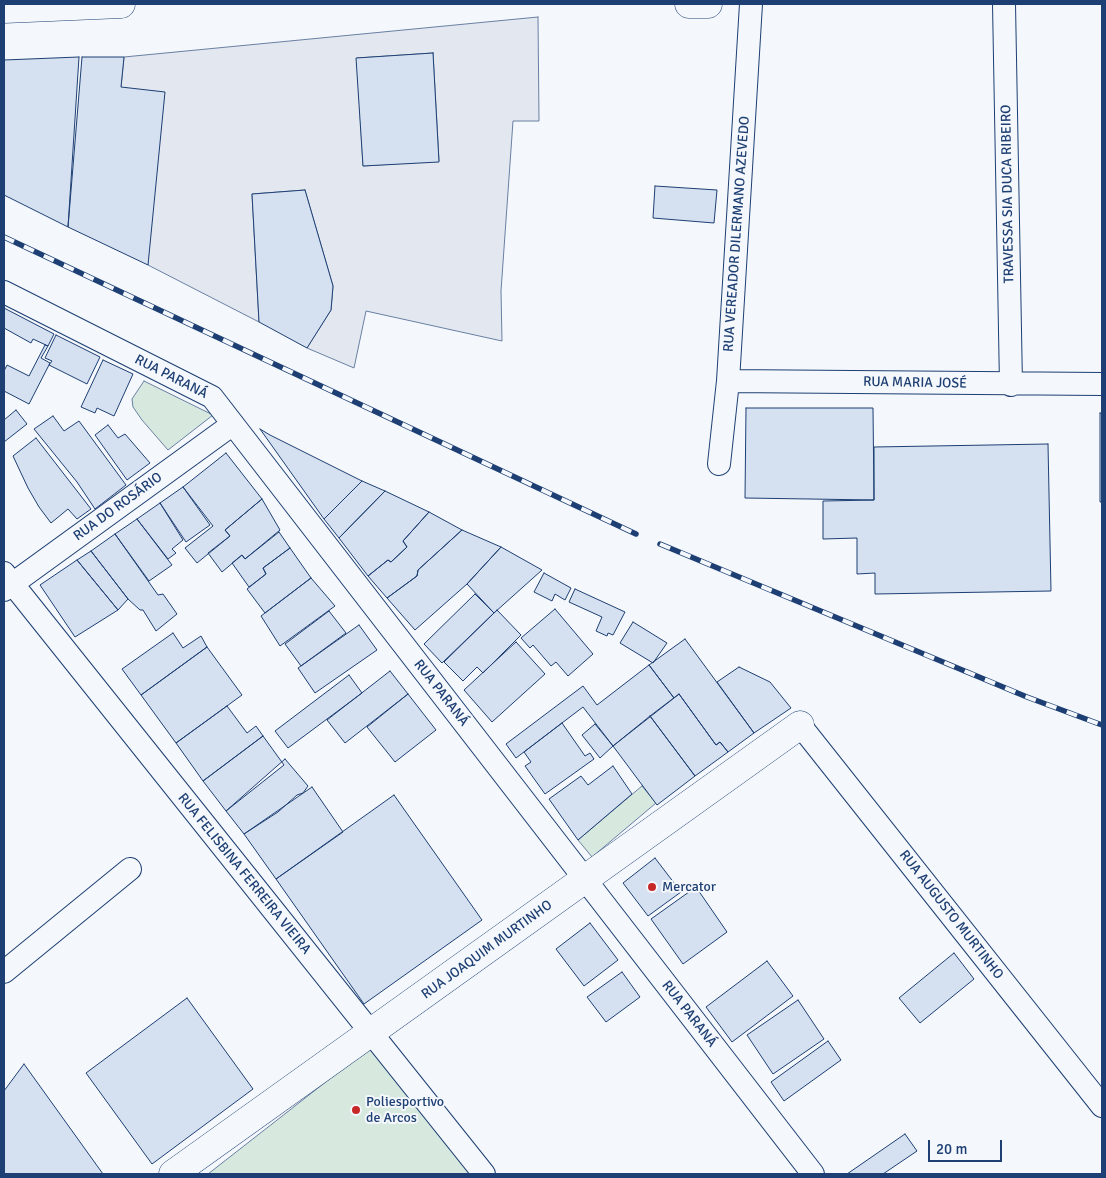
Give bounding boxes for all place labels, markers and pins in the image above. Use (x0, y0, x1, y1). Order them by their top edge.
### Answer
place label: Mercator (662, 879, 716, 895)
marker: Mercator (646, 881, 658, 893)
place label: Poliesportivo de Arcos (366, 1094, 444, 1126)
marker: Poliesportivo de Arcos (350, 1104, 362, 1116)

